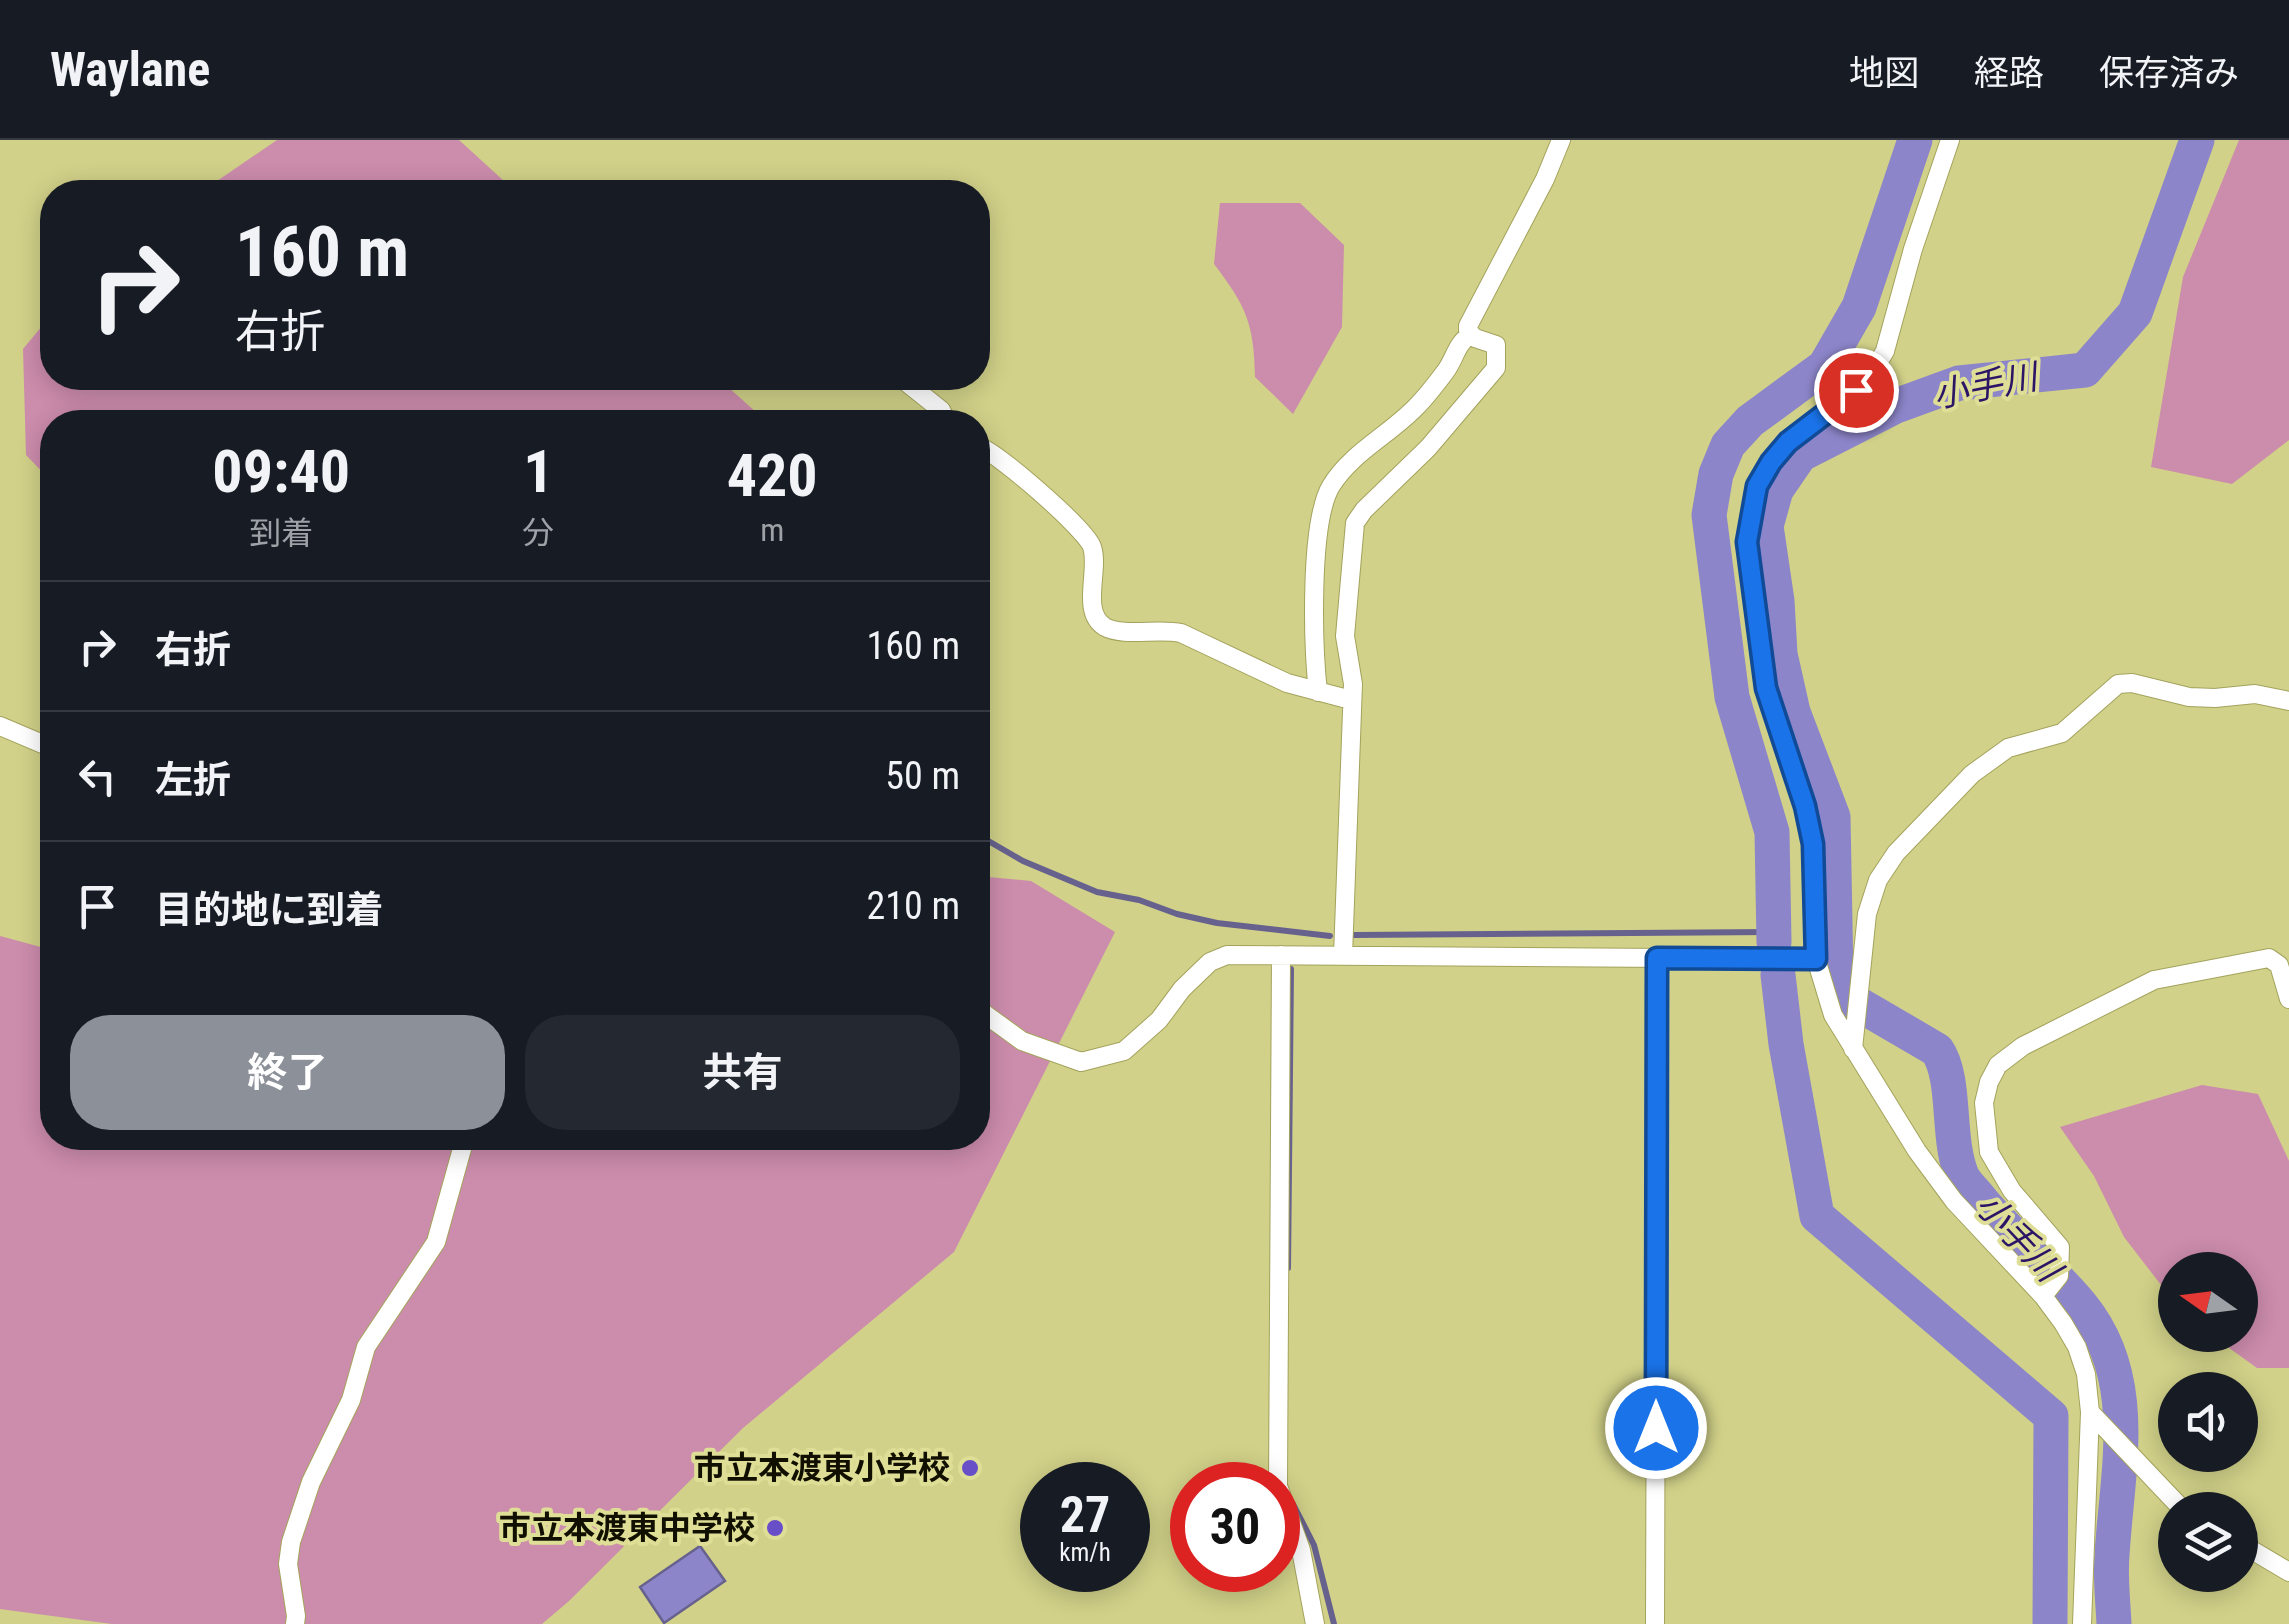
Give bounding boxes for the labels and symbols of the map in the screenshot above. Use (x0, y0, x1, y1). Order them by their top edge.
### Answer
pin (1814, 348, 1899, 433)
water label: 小手川 (1930, 356, 2044, 417)
water label: 小手川 (1967, 1185, 2071, 1293)
north arrow (2158, 1252, 2258, 1352)
position arrow (1604, 1376, 1708, 1480)
place label: 市立本渡東小学校 (694, 1449, 950, 1487)
marker: 市立本渡東小学校 (959, 1457, 981, 1479)
speed limit sign: 30 (1170, 1462, 1300, 1592)
place label: 市立本渡東中学校 (499, 1509, 755, 1547)
marker: 市立本渡東中学校 (764, 1517, 786, 1539)

